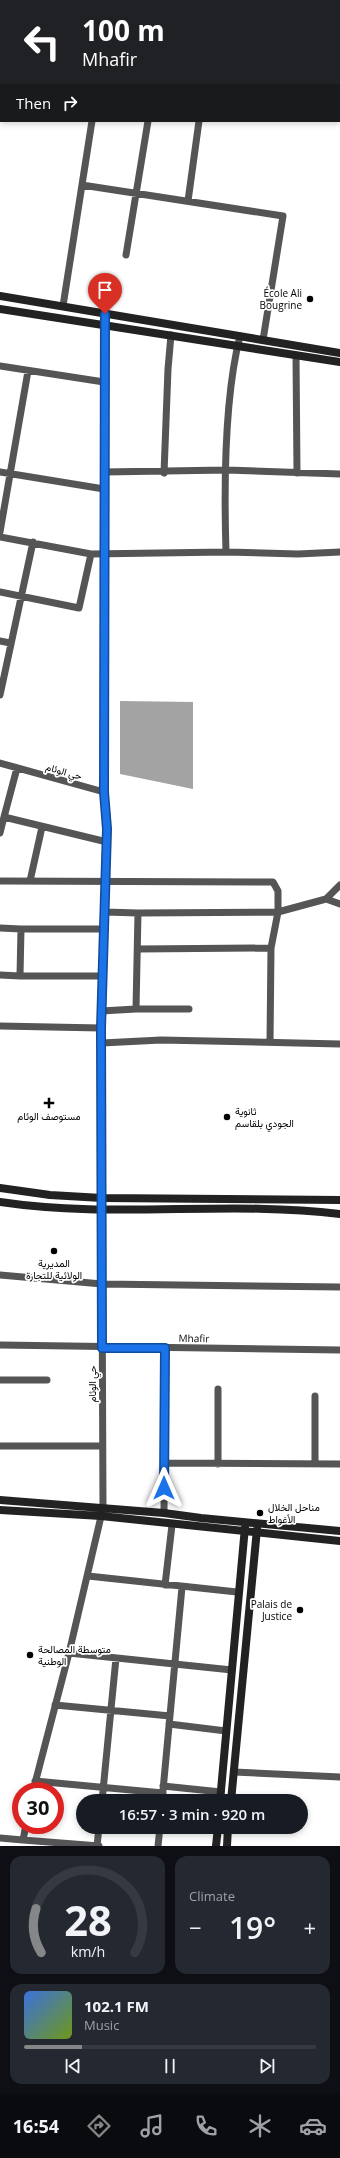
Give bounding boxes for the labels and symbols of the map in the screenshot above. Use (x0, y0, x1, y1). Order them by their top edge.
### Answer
pin (88, 273, 122, 314)
place label: École Ali Bougrine (260, 286, 302, 312)
marker: École Ali Bougrine (305, 294, 315, 304)
street label: حي الوئام (44, 759, 84, 785)
marker: مستوصف الوئام (43, 1097, 55, 1109)
place label: ثانوية الجودي بلقاسم (235, 1104, 294, 1132)
place label: مستوصف الوئام (17, 1109, 81, 1123)
marker: ثانوية الجودي بلقاسم (222, 1112, 232, 1122)
marker: المديرية الولائية للتجارة (49, 1246, 59, 1256)
place label: المديرية الولائية للتجارة (26, 1256, 82, 1282)
street label: Mhafir (179, 1331, 209, 1345)
street label: حي الوئام (85, 1365, 101, 1403)
position arrow (143, 1467, 185, 1509)
place label: مناحل الخلال الأغواط (268, 1500, 320, 1526)
marker: مناحل الخلال الأغواط (255, 1508, 265, 1518)
place label: Palais de Justice (251, 1597, 292, 1623)
marker: Palais de Justice (295, 1605, 305, 1615)
place label: متوسطة المصالحة الوطنية (38, 1642, 111, 1668)
marker: متوسطة المصالحة الوطنية (25, 1650, 35, 1660)
speed limit sign: 30 (12, 1782, 64, 1834)

